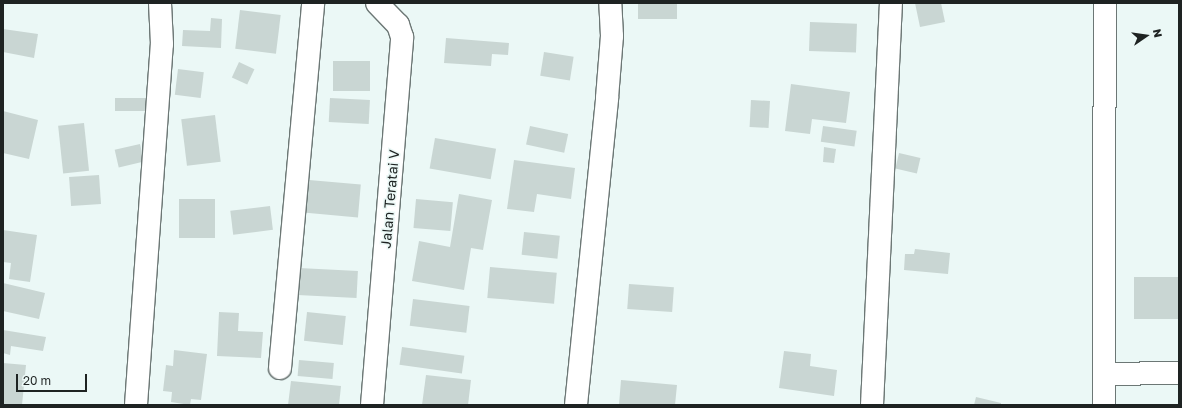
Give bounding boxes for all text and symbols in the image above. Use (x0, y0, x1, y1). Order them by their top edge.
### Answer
north arrow (1126, 16, 1166, 56)
text: N (1151, 28, 1165, 39)
street label: Jalan Teratai V (377, 149, 403, 249)
scale bar (18, 366, 89, 392)
text: 20 m (23, 373, 51, 388)

